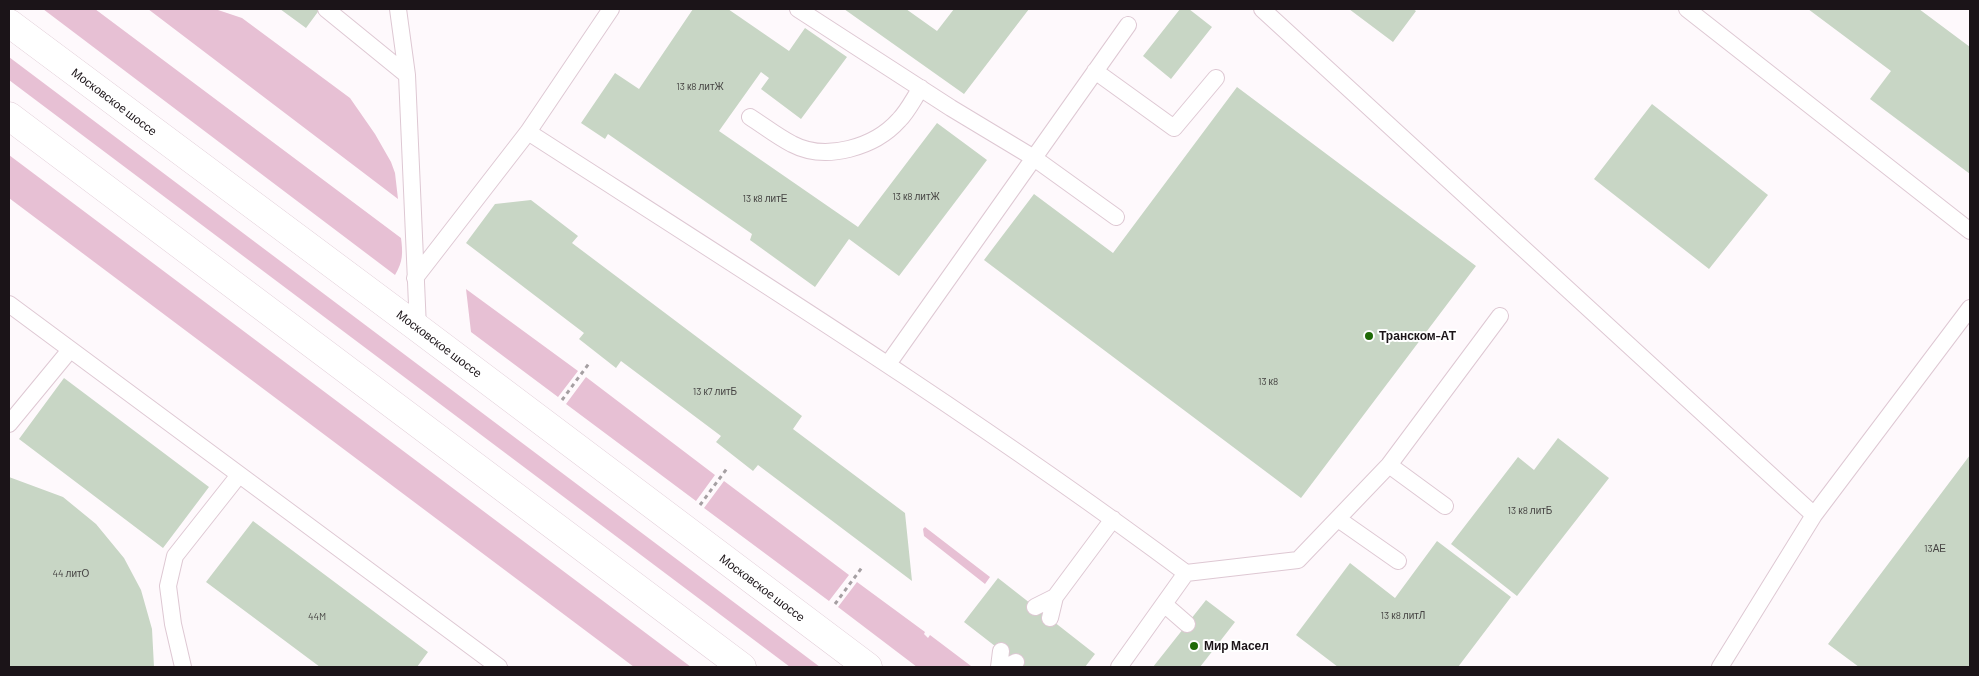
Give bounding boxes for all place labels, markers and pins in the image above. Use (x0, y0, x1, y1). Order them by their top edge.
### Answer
place label: Транском-АТ (1379, 329, 1456, 343)
marker: Транском-АТ (1363, 330, 1375, 342)
place label: Мир Масел (1204, 639, 1269, 653)
marker: Мир Масел (1188, 640, 1200, 652)

